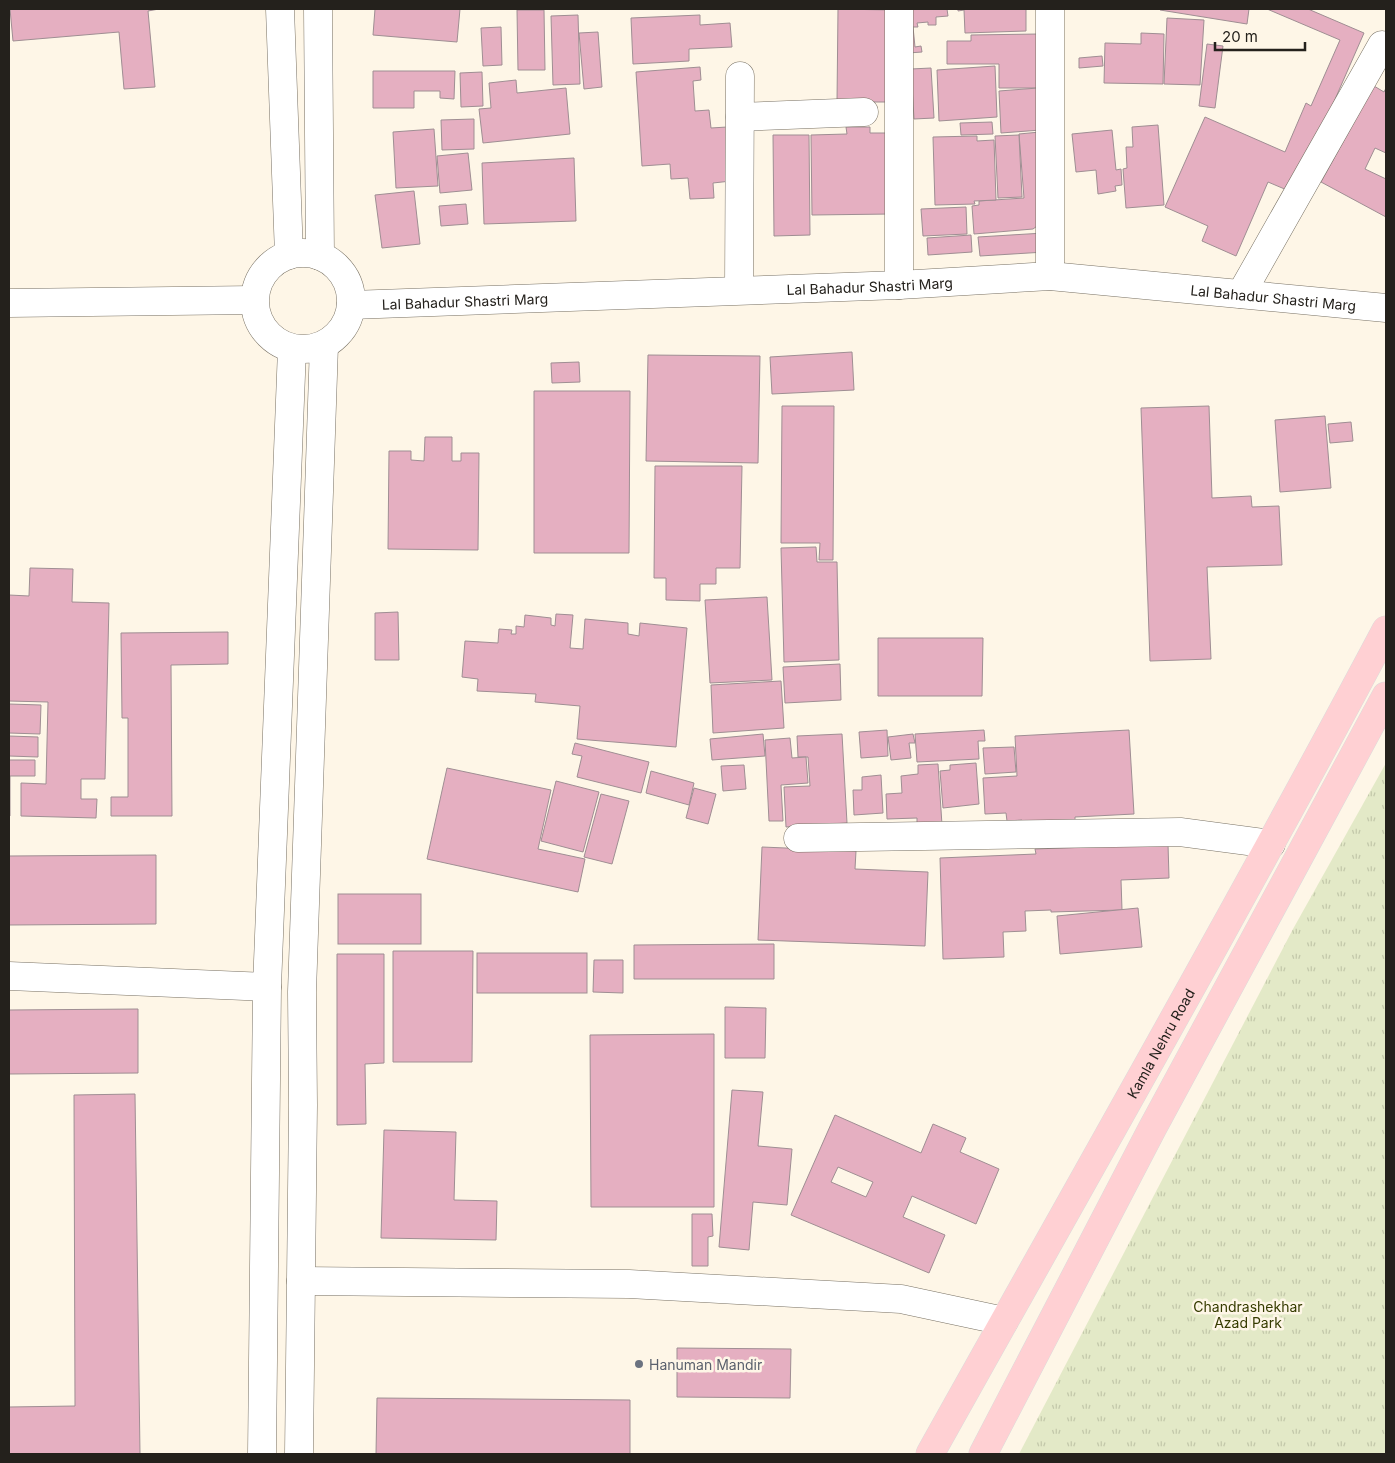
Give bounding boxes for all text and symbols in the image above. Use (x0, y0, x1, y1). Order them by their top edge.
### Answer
scale bar (1215, 20, 1305, 52)
text: 20 m (1222, 27, 1258, 46)
street label: Lal Bahadur Shastri Marg (786, 273, 953, 298)
street label: Lal Bahadur Shastri Marg (1190, 281, 1357, 314)
street label: Lal Bahadur Shastri Marg (381, 289, 548, 312)
street label: Kamla Nehru Road (1123, 985, 1198, 1101)
park label: Chandrashekhar Azad Park (1193, 1298, 1303, 1331)
place label: Hanuman Mandir (649, 1356, 762, 1373)
marker: Hanuman Mandir (633, 1358, 645, 1370)

